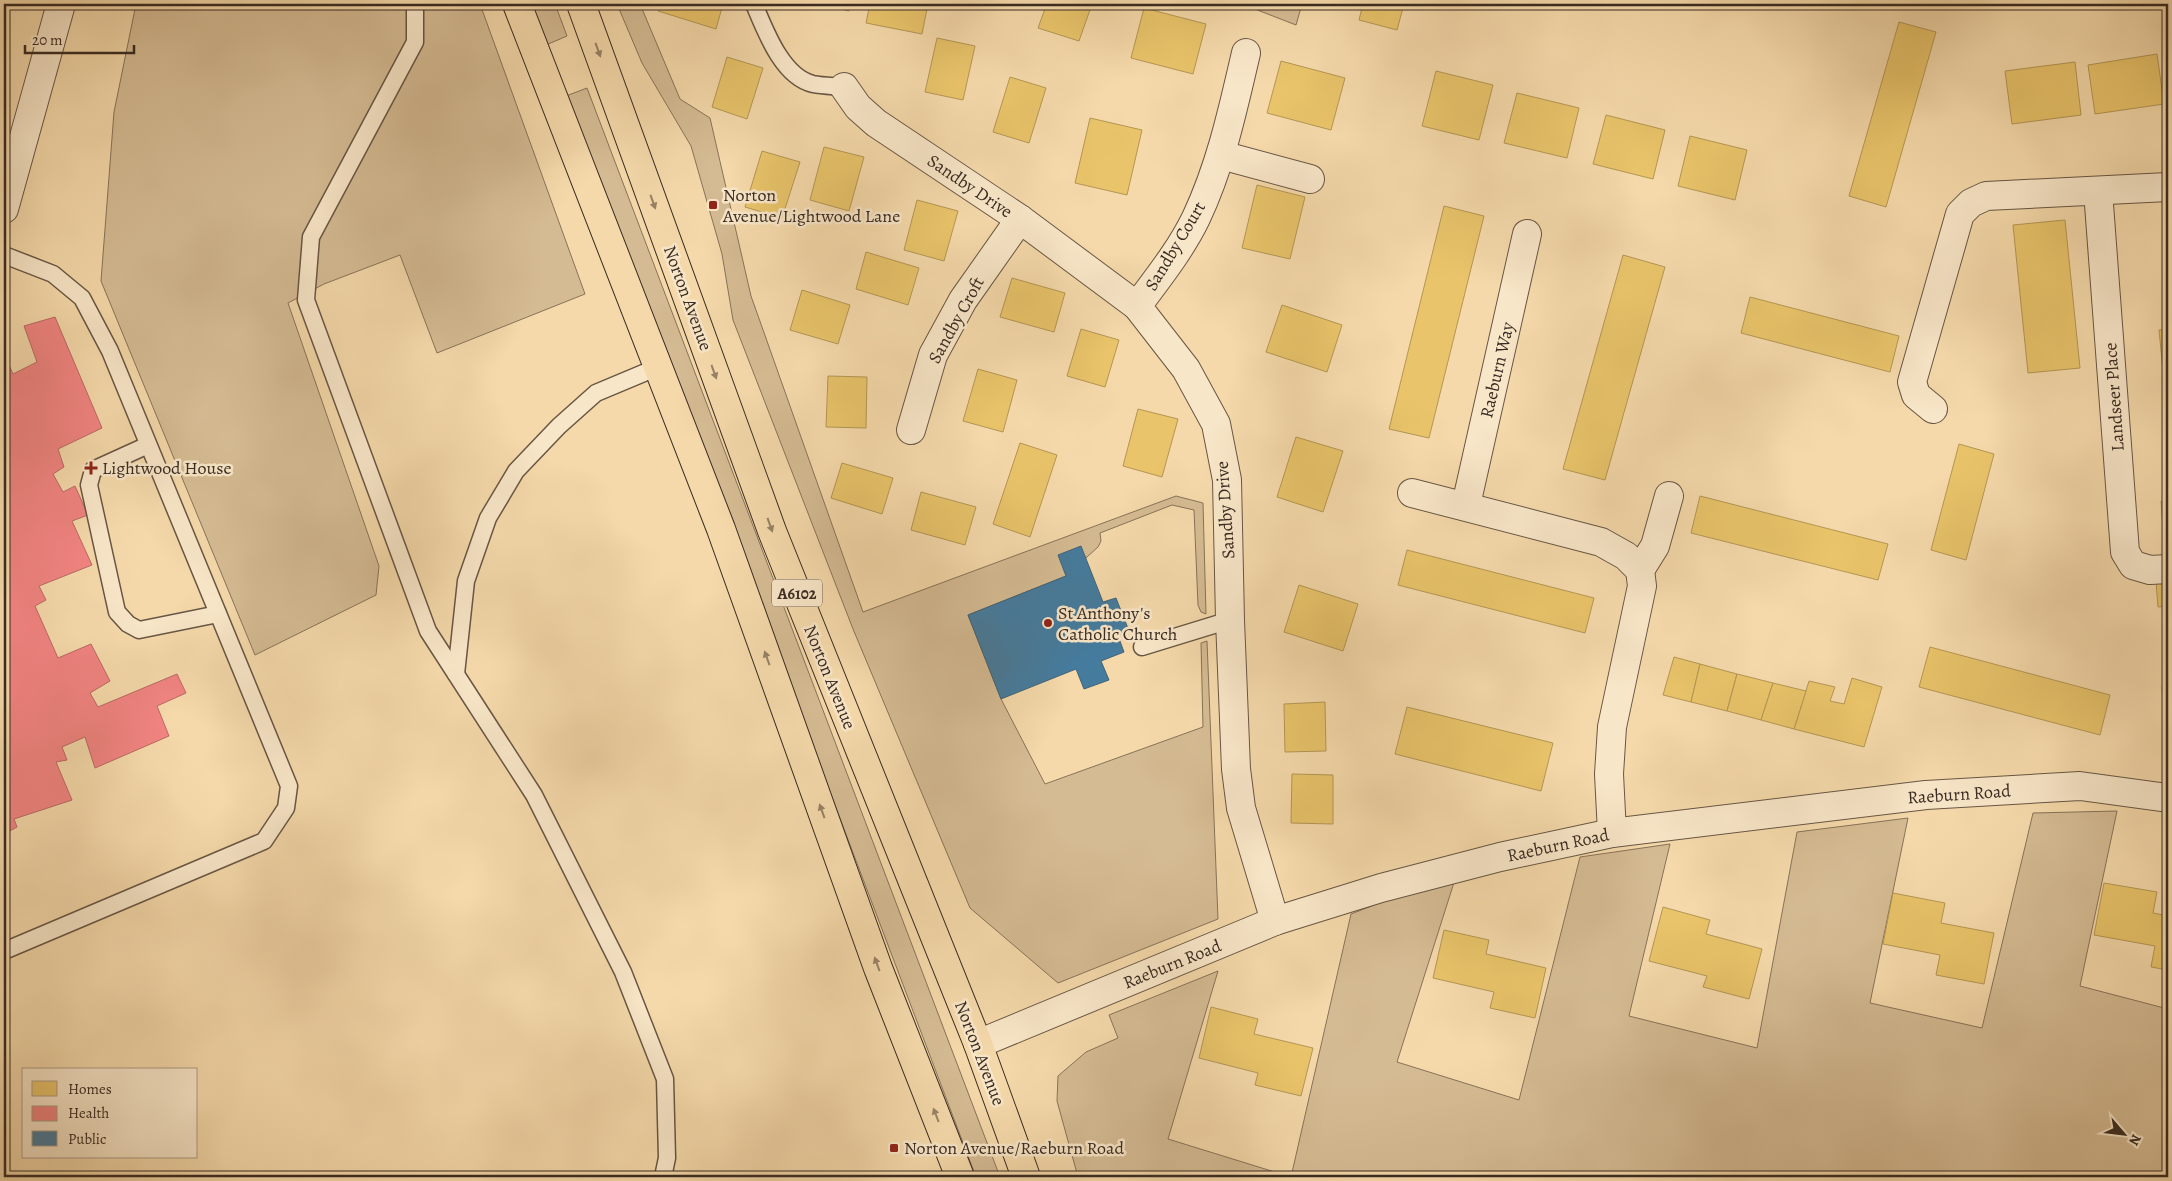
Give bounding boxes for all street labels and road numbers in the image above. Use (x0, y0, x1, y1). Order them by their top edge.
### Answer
street label: Sandby Drive (923, 149, 1017, 223)
street label: Sandby Court (1139, 197, 1211, 295)
street label: Norton Avenue (658, 242, 718, 354)
street label: Sandby Croft (922, 272, 990, 368)
street label: Raeburn Way (1474, 319, 1520, 420)
street label: Landseer Place (2098, 342, 2130, 452)
street label: Sandby Drive (1210, 460, 1240, 560)
road number: A6102 (772, 580, 822, 606)
street label: Norton Avenue (798, 621, 862, 733)
street label: Raeburn Road (1906, 778, 2012, 810)
street label: Raeburn Road (1505, 822, 1612, 868)
street label: Raeburn Road (1119, 933, 1225, 995)
street label: Norton Avenue (949, 997, 1011, 1109)

